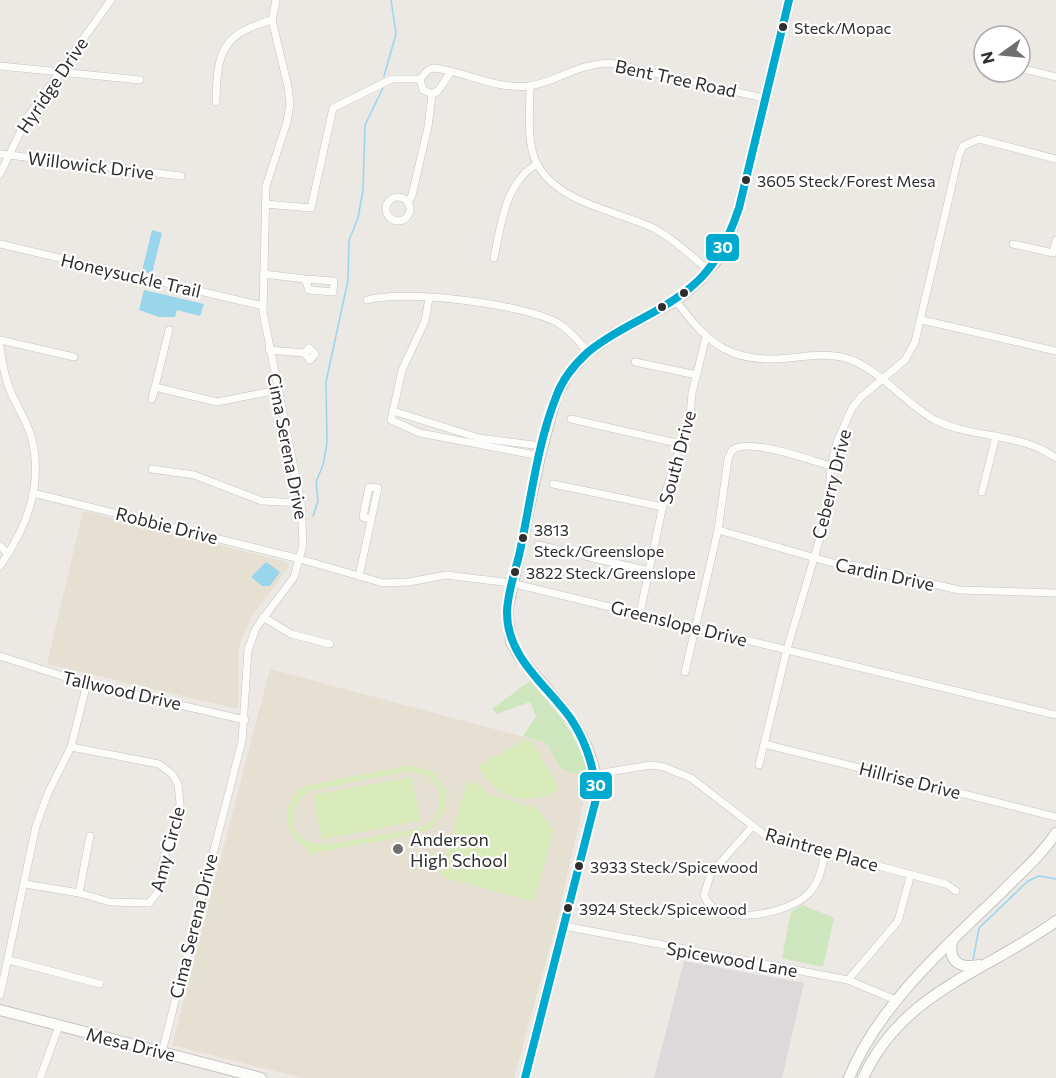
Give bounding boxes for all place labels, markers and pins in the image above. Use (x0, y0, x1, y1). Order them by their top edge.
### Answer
place label: Steck/Mopac (794, 18, 892, 37)
marker: Steck/Mopac (777, 21, 789, 33)
place label: 3605 Steck/Forest Mesa (757, 171, 936, 190)
marker: 3605 Steck/Forest Mesa (740, 174, 752, 186)
unlabelled marker (678, 287, 690, 299)
unlabelled marker (656, 301, 668, 313)
place label: 3813 Steck/Greenslope (534, 520, 664, 560)
marker: 3813 Steck/Greenslope (517, 532, 529, 544)
place label: 3822 Steck/Greenslope (526, 563, 696, 582)
marker: 3822 Steck/Greenslope (509, 566, 521, 578)
place label: Anderson High School (410, 828, 508, 871)
marker: Anderson High School (391, 842, 405, 856)
place label: 3933 Steck/Spicewood (590, 857, 758, 876)
marker: 3933 Steck/Spicewood (573, 860, 585, 872)
place label: 3924 Steck/Spicewood (579, 899, 747, 918)
marker: 3924 Steck/Spicewood (562, 902, 574, 914)

